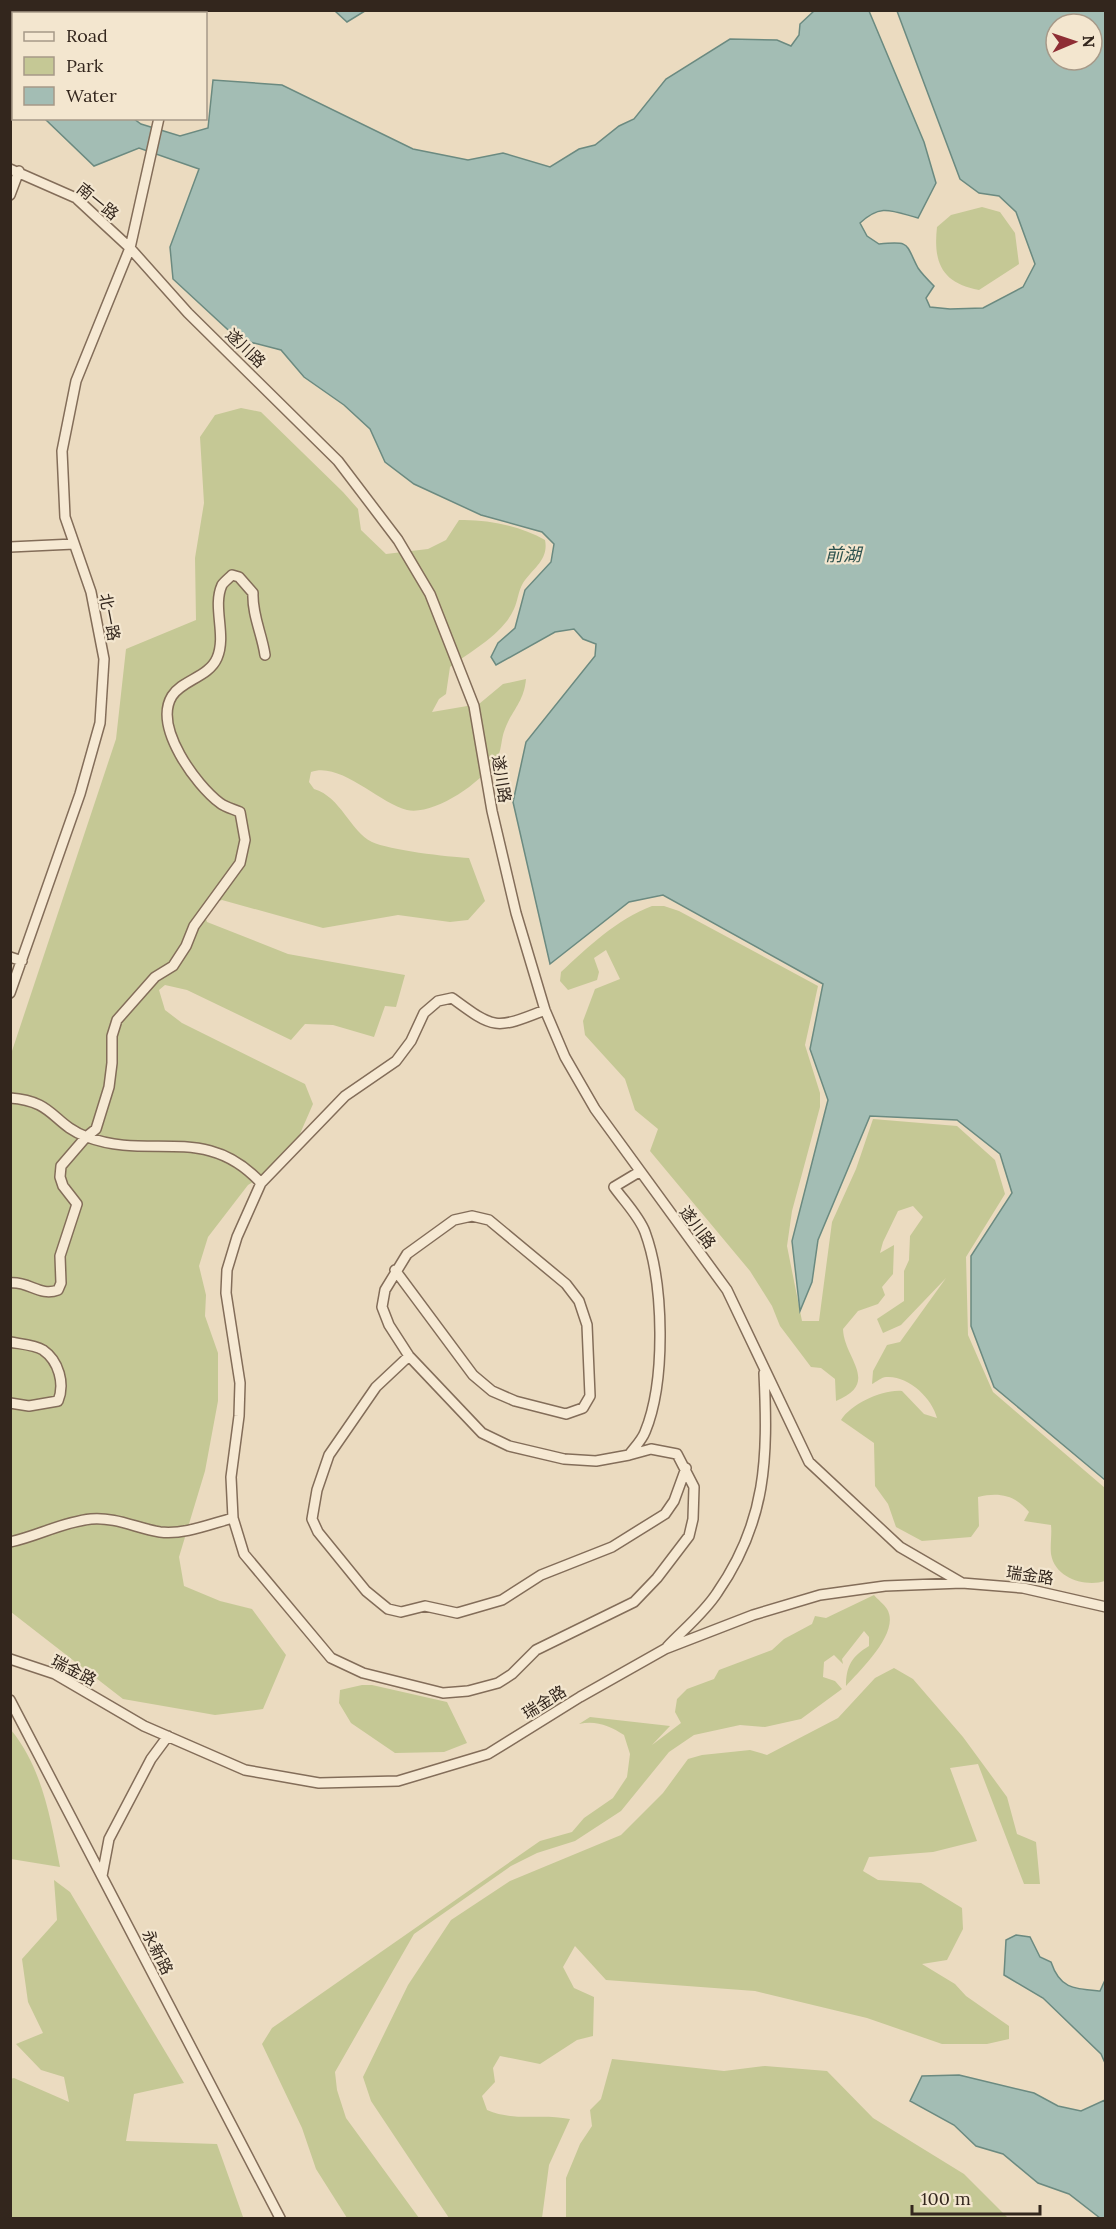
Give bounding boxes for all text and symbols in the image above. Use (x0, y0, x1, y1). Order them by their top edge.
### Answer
legend (12, 12, 207, 120)
north arrow (1044, 12, 1104, 72)
text: Road (66, 24, 108, 47)
text: N (1079, 35, 1099, 48)
text: Park (66, 54, 104, 77)
text: Water (66, 84, 117, 107)
street label: 南一路 (73, 178, 123, 224)
street label: 遂川路 (222, 324, 270, 372)
water label: 前湖 (825, 543, 864, 566)
street label: 北一路 (96, 592, 124, 642)
street label: 遂川路 (488, 754, 516, 804)
street label: 遂川路 (676, 1202, 720, 1252)
street label: 瑞金路 (1005, 1562, 1055, 1588)
street label: 瑞金路 (48, 1650, 100, 1690)
street label: 瑞金路 (518, 1681, 570, 1723)
street label: 永新路 (138, 1926, 178, 1978)
scale bar (912, 2178, 1040, 2216)
text: 100 m (921, 2187, 971, 2210)

